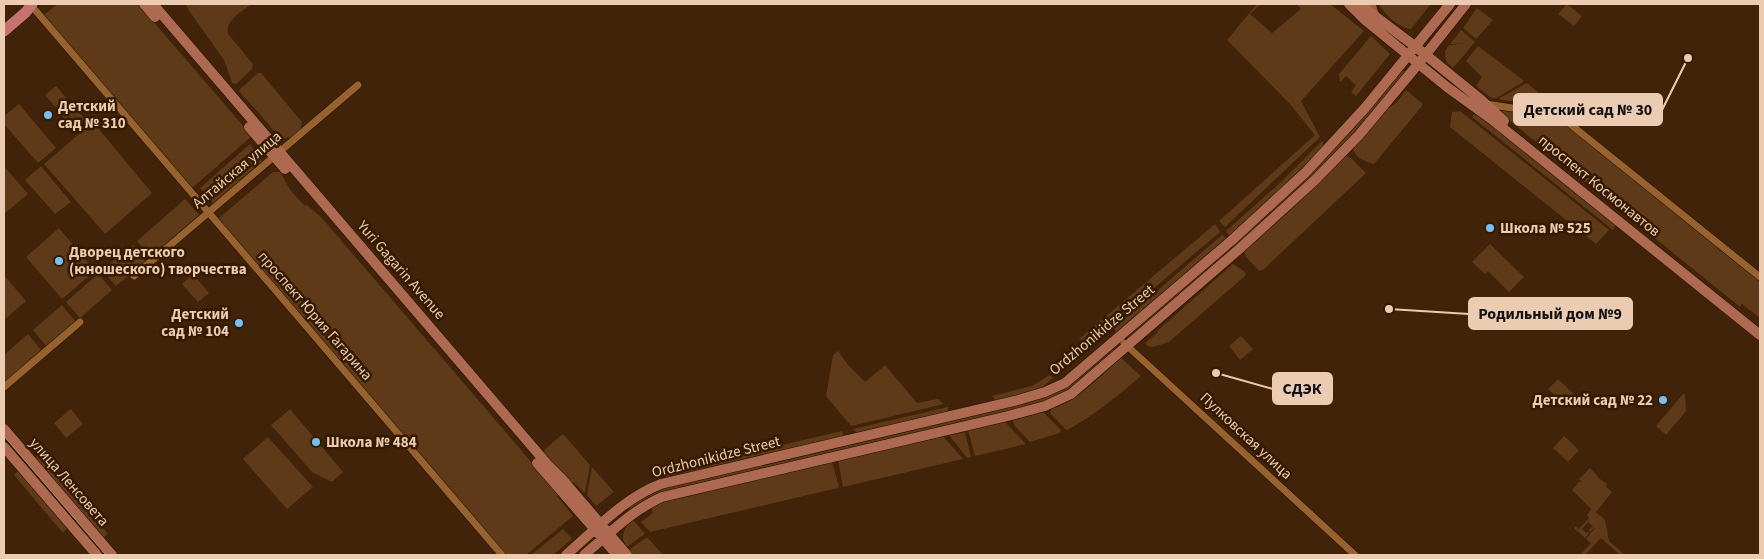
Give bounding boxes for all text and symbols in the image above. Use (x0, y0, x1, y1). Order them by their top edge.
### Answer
callout: Детский сад № 30 (1514, 94, 1662, 125)
place label: Детский сад № 310 (58, 96, 126, 134)
text: Детский сад № 30 (1524, 99, 1652, 121)
marker: Детский сад № 310 (42, 109, 54, 121)
street label: Алтайская улица (188, 126, 286, 214)
street label: проспект Космонавтов (1534, 130, 1665, 242)
street label: Yuri Gagarin Avenue (352, 215, 450, 324)
place label: Школа № 525 (1500, 218, 1591, 239)
marker: Школа № 525 (1484, 222, 1496, 234)
place label: Дворец детского (юношеского) творчества (69, 242, 247, 280)
street label: проспект Юрия Гагарина (253, 247, 377, 385)
marker: Дворец детского (юношеского) творчества (53, 255, 65, 267)
street label: Ordzhonikidze Street (1045, 280, 1159, 380)
callout: Родильный дом №9 (1469, 298, 1632, 329)
text: Родильный дом №9 (1478, 303, 1622, 325)
place label: Детский сад № 104 (161, 304, 229, 342)
marker: Детский сад № 104 (233, 317, 245, 329)
callout: СДЭК (1273, 373, 1332, 404)
text: СДЭК (1282, 378, 1322, 400)
street label: Пулковская улица (1195, 388, 1297, 484)
place label: Детский сад № 22 (1532, 390, 1653, 411)
marker: Детский сад № 22 (1657, 394, 1669, 406)
street label: Ordzhonikidze Street (650, 431, 782, 483)
place label: Школа № 484 (326, 432, 417, 453)
street label: улица Ленсовета (25, 433, 113, 531)
marker: Школа № 484 (310, 436, 322, 448)

